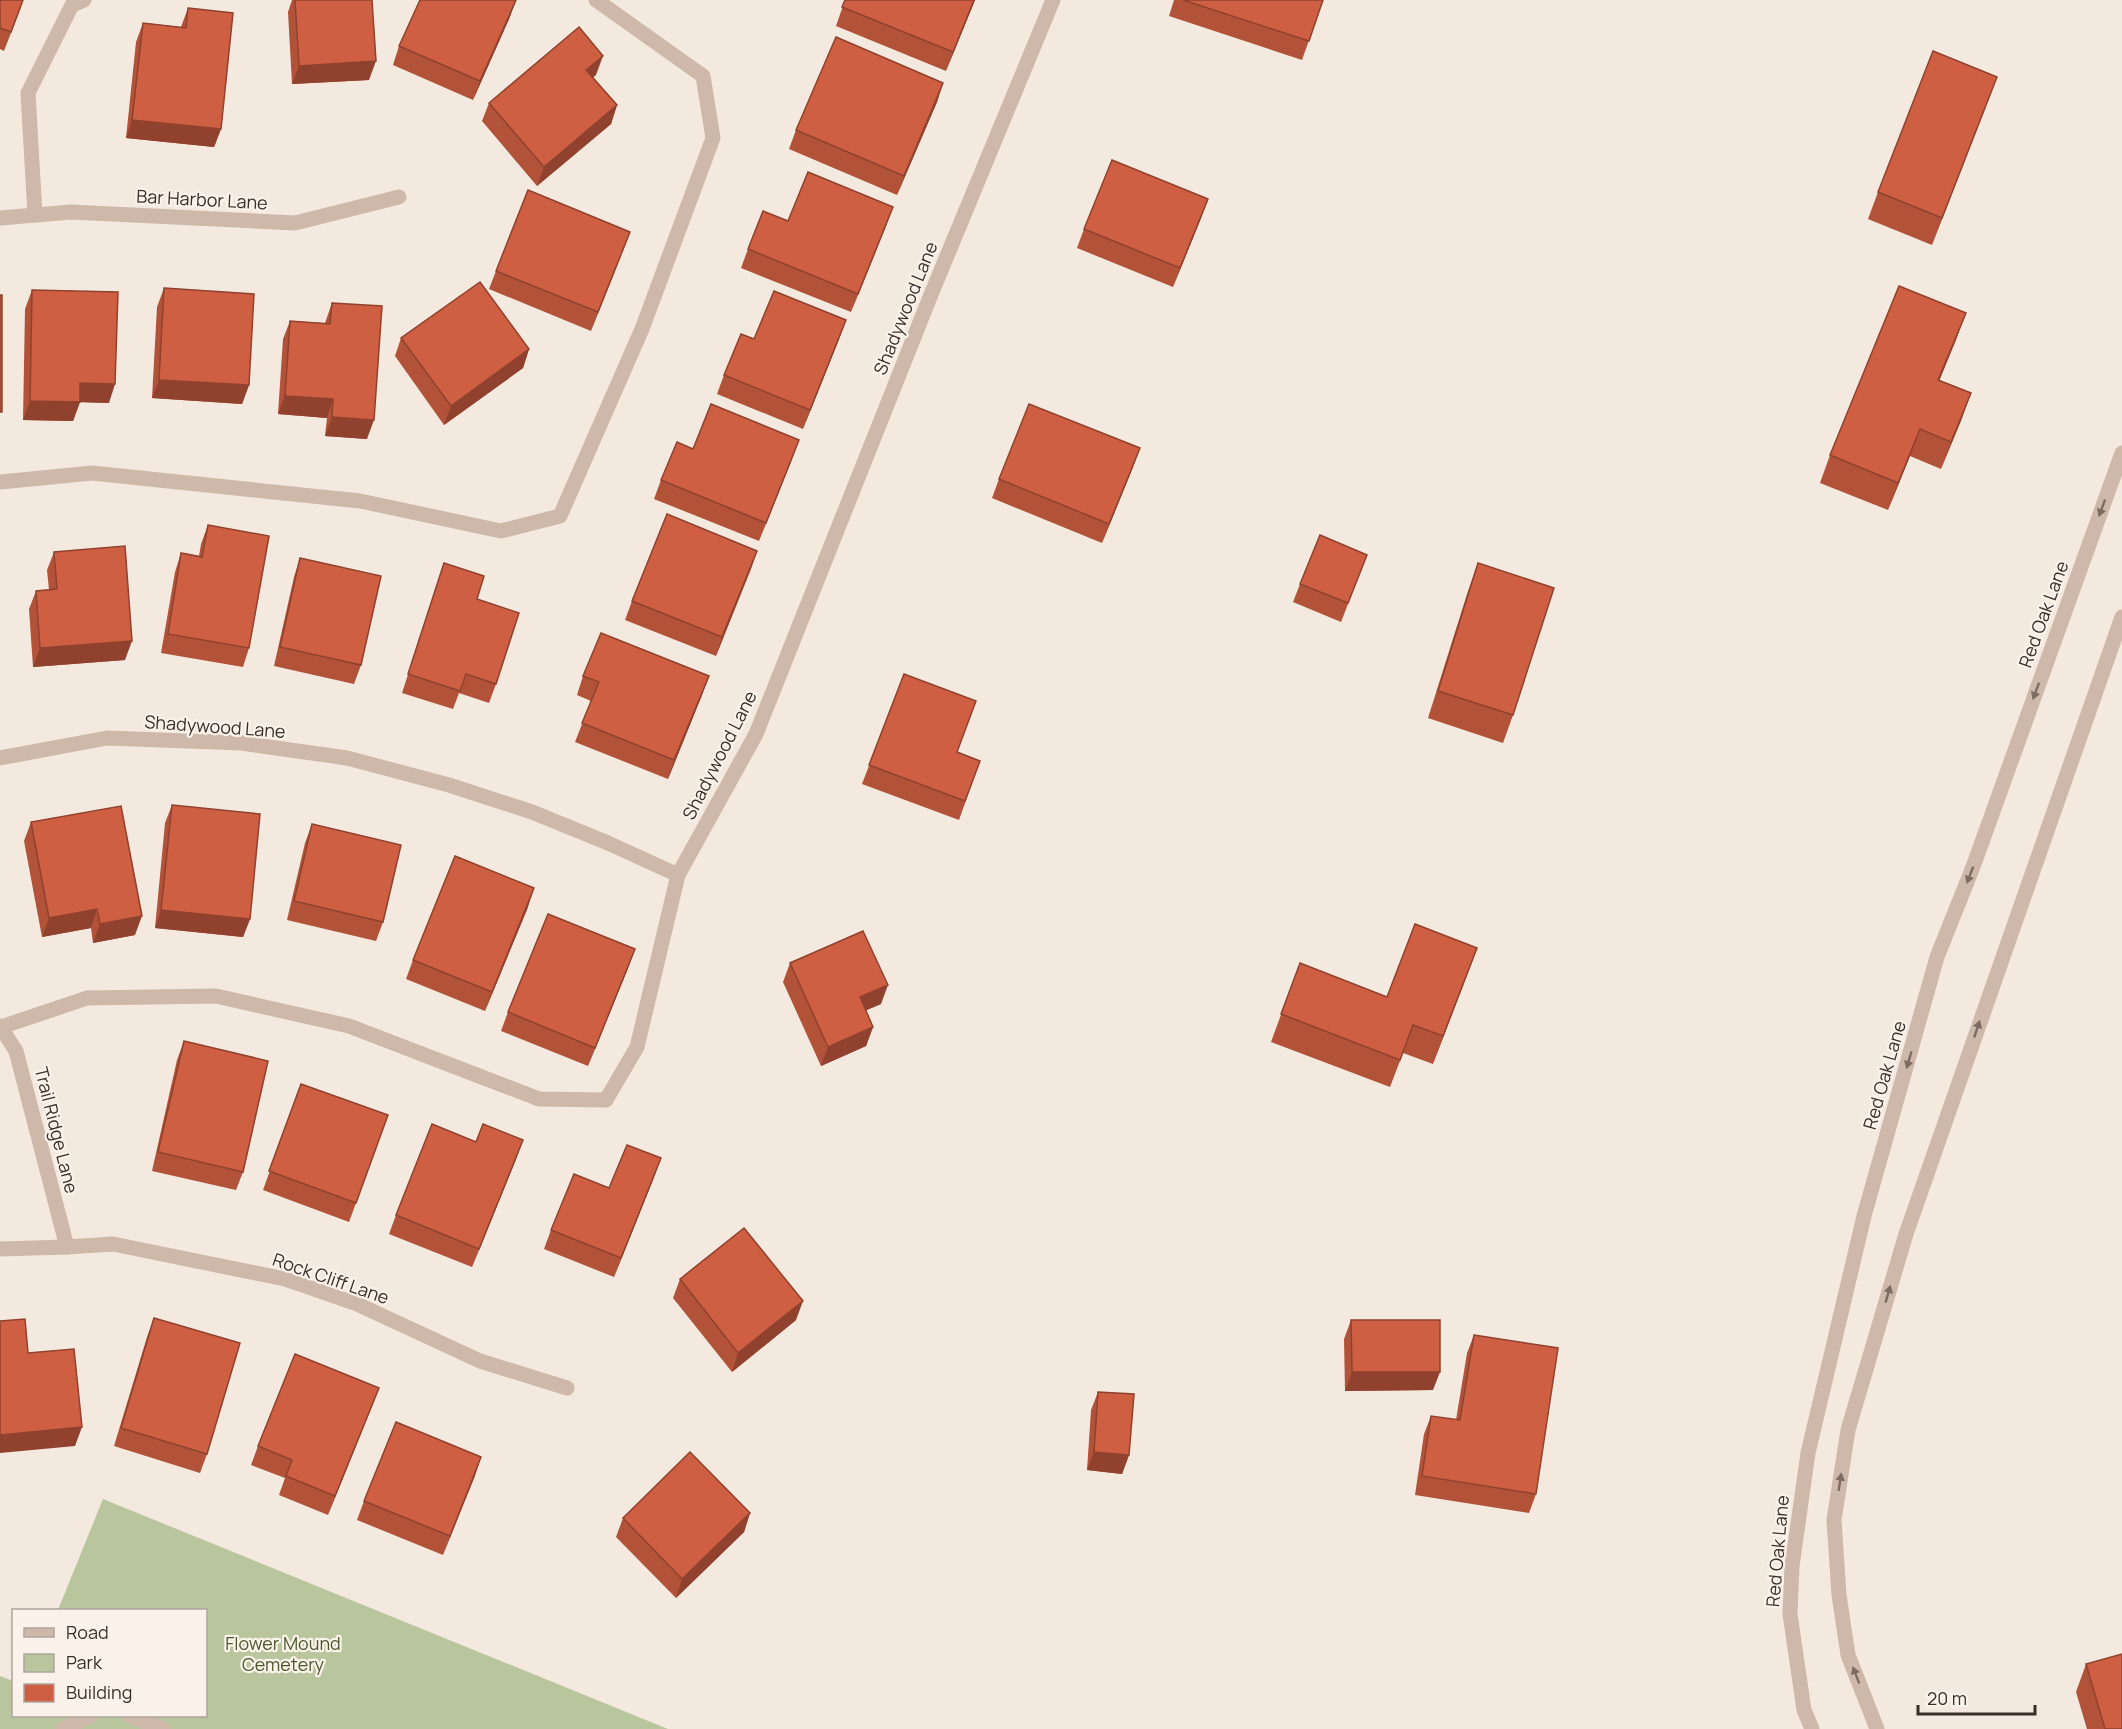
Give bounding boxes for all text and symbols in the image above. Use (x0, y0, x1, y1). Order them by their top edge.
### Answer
street label: Bar Harbor Lane (136, 184, 268, 214)
street label: Shadywood Lane (867, 238, 943, 378)
one-way arrow (2097, 499, 2107, 517)
street label: Red Oak Lane (2013, 557, 2073, 671)
one-way arrow (2031, 682, 2041, 700)
street label: Shadywood Lane (676, 687, 762, 823)
street label: Shadywood Lane (144, 709, 286, 743)
one-way arrow (1964, 866, 1974, 884)
street label: Red Oak Lane (1857, 1018, 1911, 1132)
one-way arrow (1973, 1020, 1983, 1038)
one-way arrow (1903, 1050, 1913, 1069)
street label: Trail Ridge Lane (30, 1064, 84, 1196)
street label: Rock Cliff Lane (270, 1247, 392, 1309)
one-way arrow (1884, 1285, 1893, 1303)
one-way arrow (1836, 1473, 1845, 1492)
street label: Red Oak Lane (1760, 1494, 1794, 1608)
legend (12, 1609, 207, 1717)
text: Road (66, 1620, 109, 1644)
park label: Flower Mound Cemetery (225, 1631, 341, 1676)
text: Park (66, 1650, 103, 1674)
one-way arrow (1851, 1665, 1861, 1683)
scale bar (1918, 1678, 2035, 1716)
text: Building (66, 1680, 132, 1704)
text: 20 m (1927, 1686, 1967, 1710)

